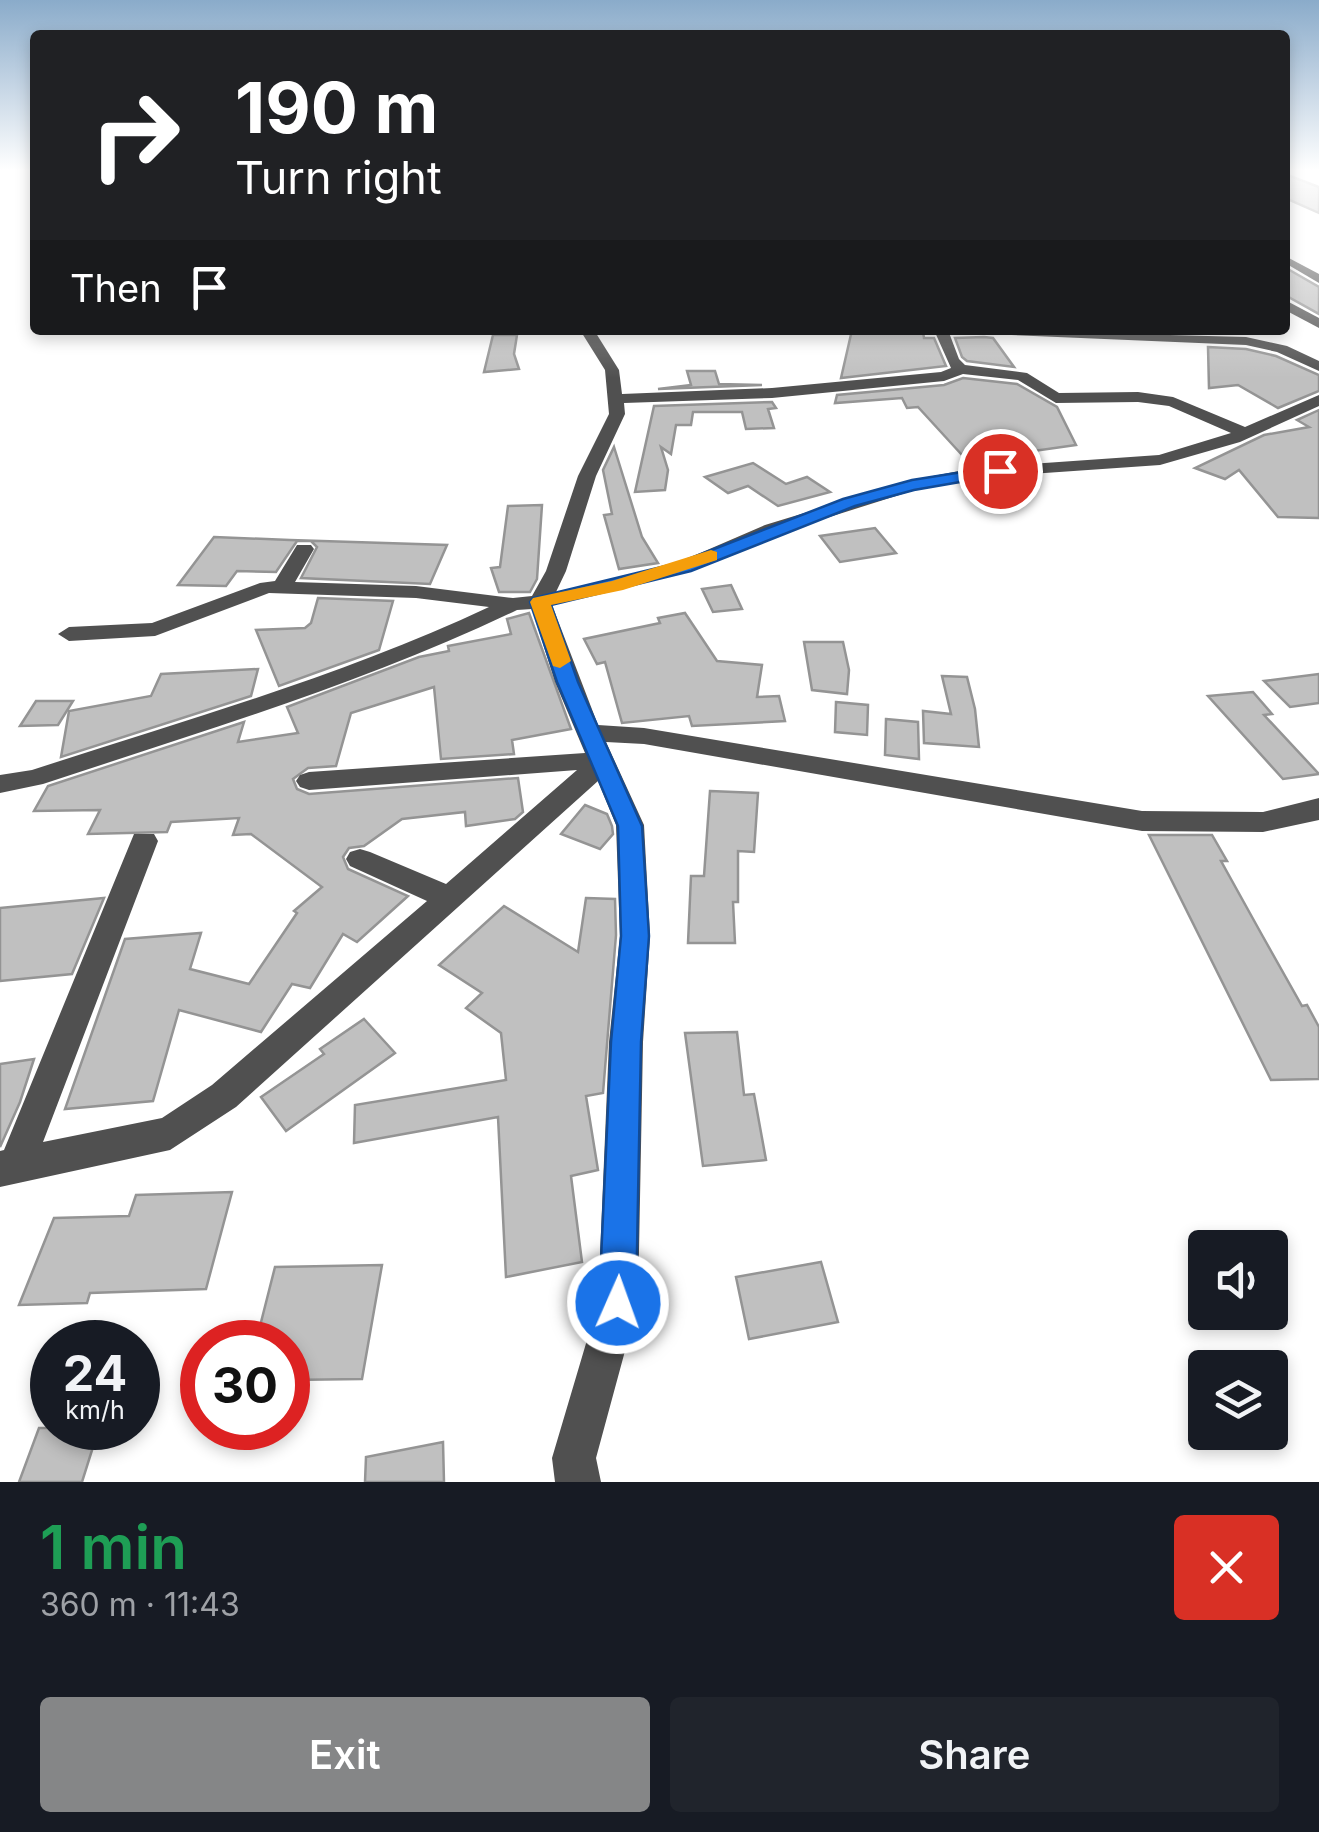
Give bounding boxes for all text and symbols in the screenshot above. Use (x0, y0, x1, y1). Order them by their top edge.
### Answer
text: 190 m (235, 65, 438, 150)
icon: right (70, 70, 200, 200)
text: Turn right (235, 150, 442, 205)
icon: arrive (182, 260, 237, 315)
text: Then (70, 265, 162, 311)
pin (958, 429, 1043, 514)
icon: arrive (973, 444, 1028, 499)
map controls (1188, 1230, 1288, 1450)
button: sound (1188, 1230, 1288, 1330)
position arrow (566, 1251, 670, 1355)
speed limit sign: 30 (180, 1320, 310, 1450)
text: 24 (63, 1343, 127, 1403)
button: layers (1188, 1350, 1288, 1450)
text: km/h (65, 1395, 125, 1425)
text: 1 min (40, 1511, 187, 1583)
button: close (1174, 1515, 1279, 1620)
text: 360 m · 11:43 (40, 1585, 240, 1624)
button: Exit (40, 1697, 650, 1812)
button: Share (670, 1697, 1279, 1812)

